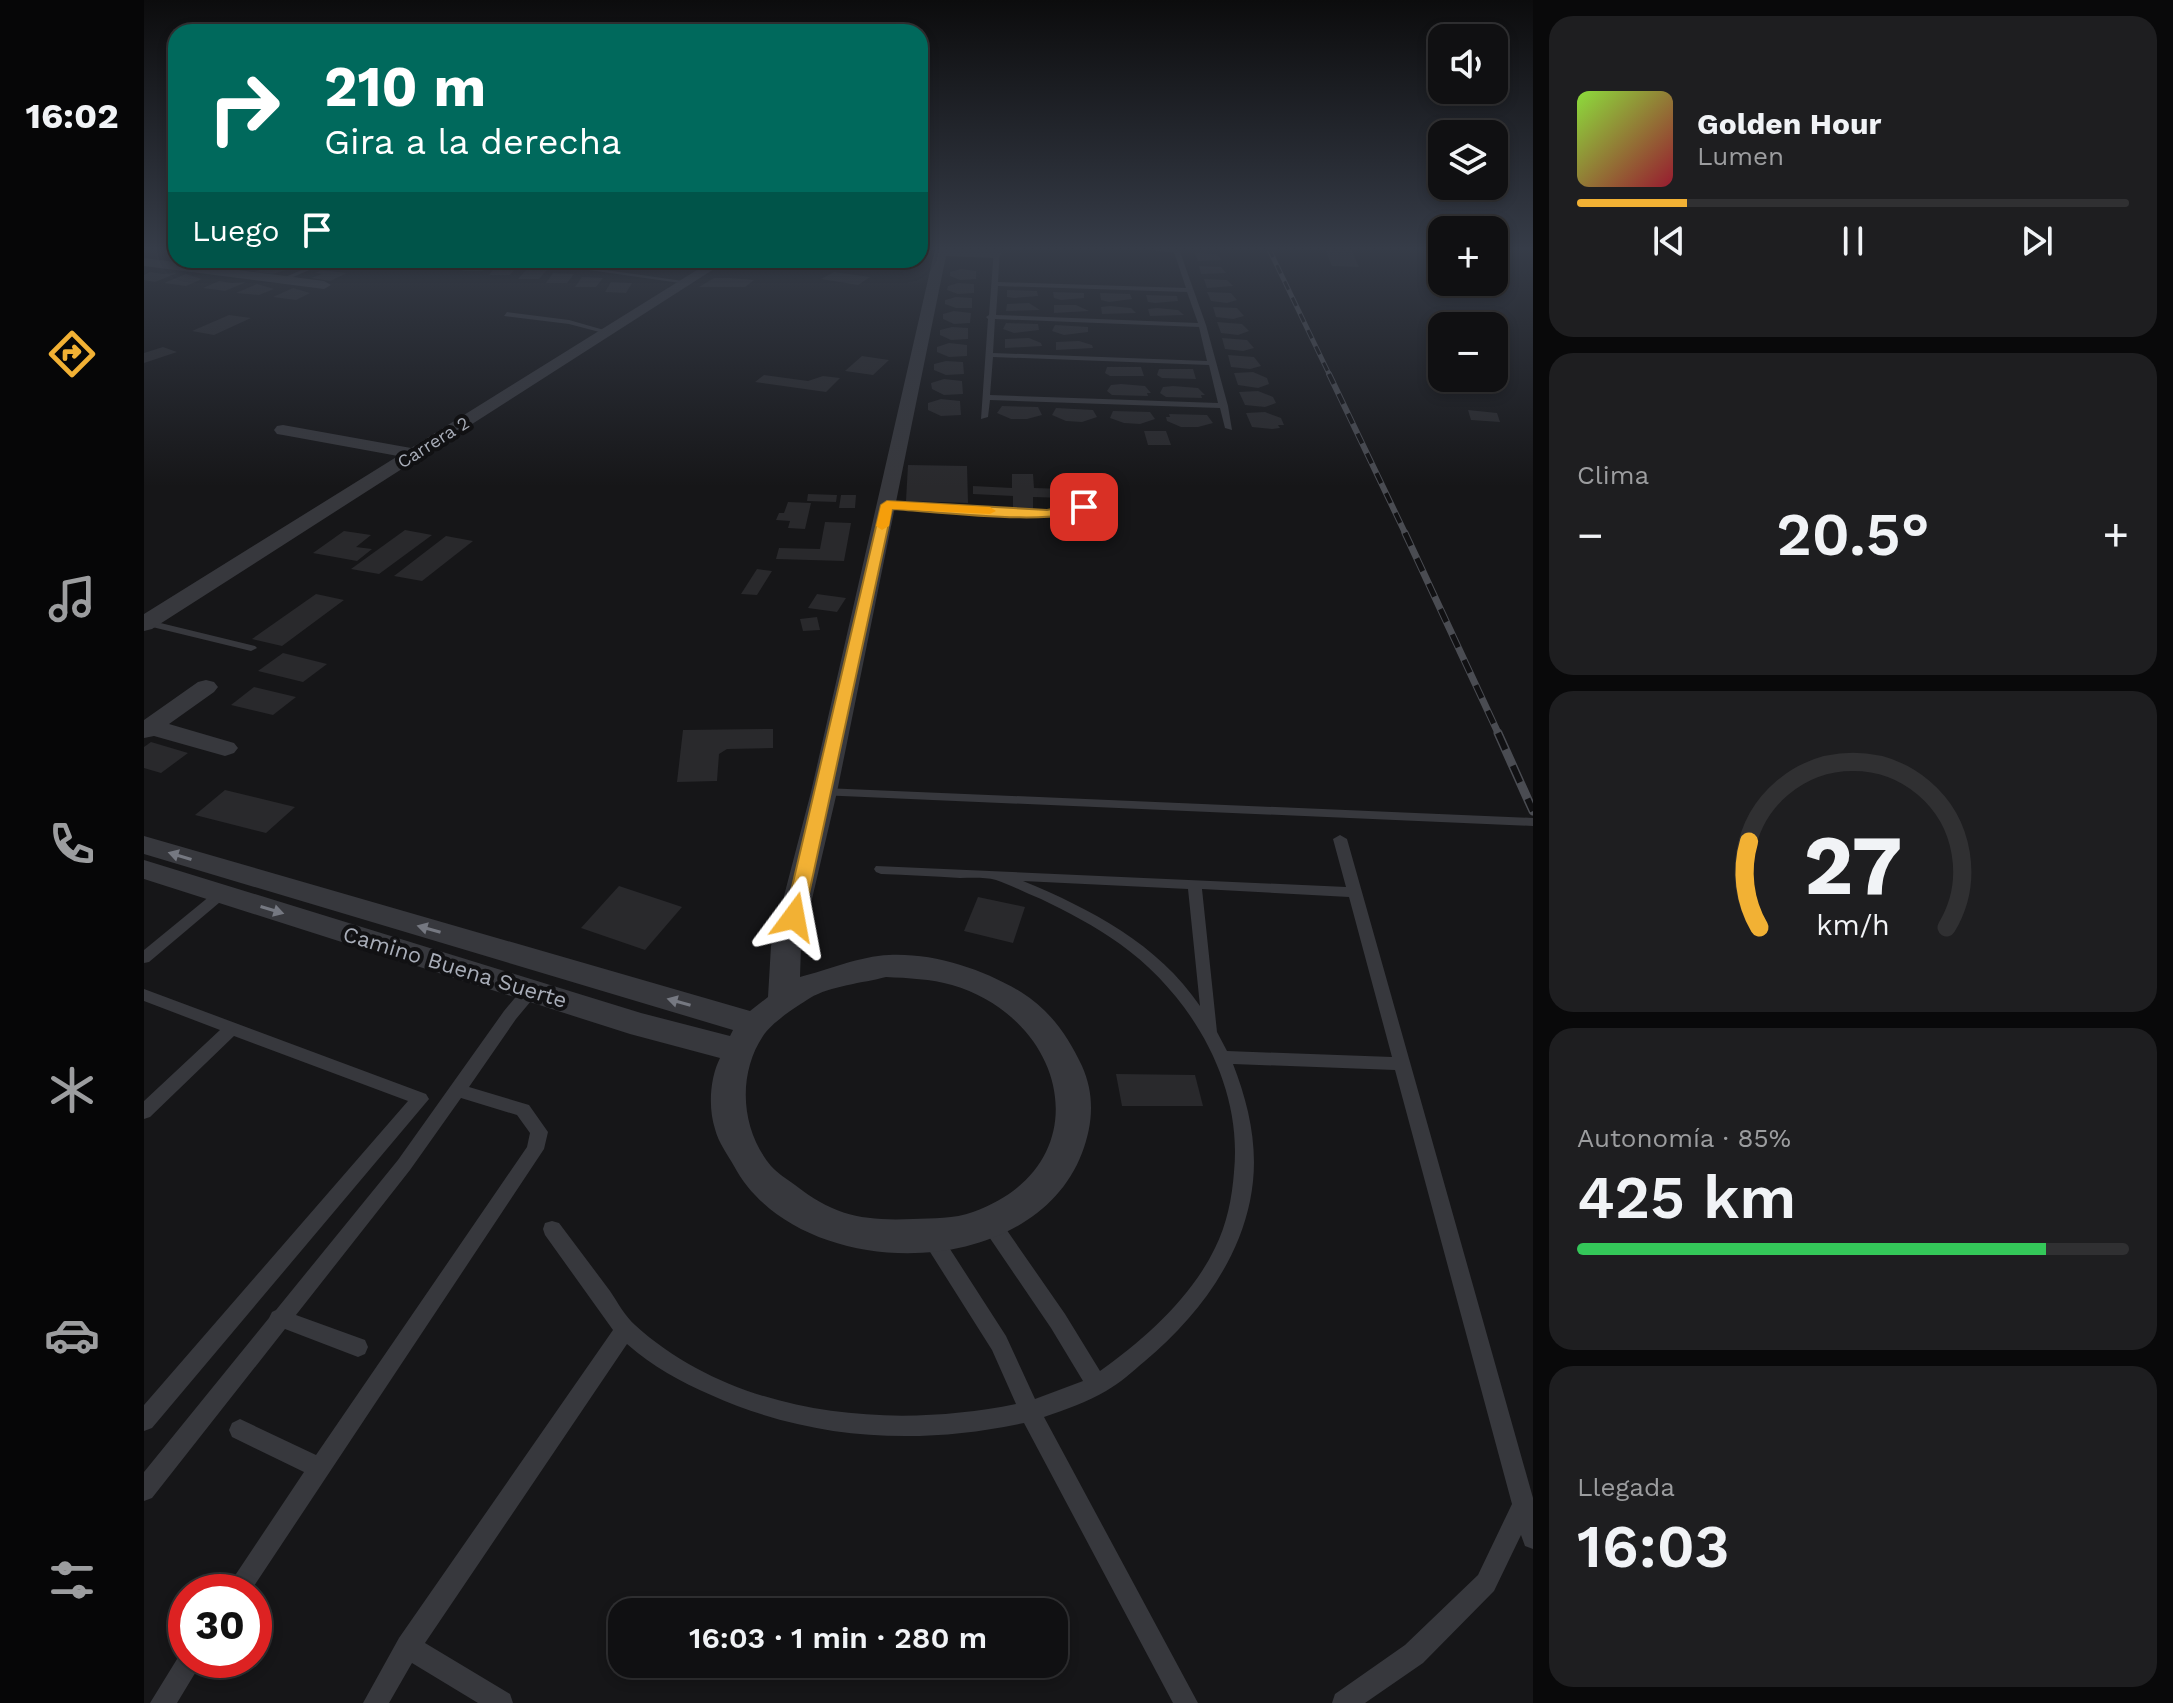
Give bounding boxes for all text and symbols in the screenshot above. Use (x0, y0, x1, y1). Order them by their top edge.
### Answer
map controls (1428, 24, 1508, 392)
button: sound (1428, 24, 1508, 104)
text: 210 m (324, 54, 486, 120)
icon: right (192, 56, 296, 160)
text: 16:02 (25, 95, 119, 137)
text: Golden Hour (1697, 106, 1881, 141)
button: layers (1428, 120, 1508, 200)
text: Gira a la derecha (324, 121, 621, 163)
text: Lumen (1697, 141, 1784, 171)
icon: arrive (295, 208, 339, 252)
text: Luego (192, 213, 279, 248)
button: + (1428, 216, 1508, 296)
icon: previous (1647, 219, 1691, 263)
icon: pause (1831, 219, 1875, 263)
icon: next (2015, 219, 2059, 263)
button: − (1428, 312, 1508, 392)
icon: directions (44, 326, 100, 382)
street label: Carrera 2 (393, 412, 473, 472)
text: Clima (1577, 460, 1649, 490)
pin (1050, 473, 1118, 541)
icon: arrive (1062, 485, 1106, 529)
text: 20.5° (1776, 499, 1930, 570)
text: − (1577, 509, 1604, 561)
text: + (2102, 509, 2129, 561)
icon: music (44, 571, 100, 627)
icon: phone (44, 816, 100, 872)
text: 27 (1804, 816, 1902, 913)
one-way arrow (167, 849, 191, 862)
position arrow (752, 875, 836, 959)
one-way arrow (260, 904, 284, 917)
text: km/h (1816, 908, 1890, 942)
street label: Camino Buena Suerte (340, 921, 570, 1013)
one-way arrow (417, 922, 441, 935)
one-way arrow (666, 995, 690, 1008)
icon: climate (44, 1062, 100, 1118)
text: Autonomía · 85% (1577, 1123, 1791, 1153)
text: 425 km (1577, 1162, 1796, 1233)
icon: car (44, 1307, 100, 1363)
text: Llegada (1577, 1472, 1675, 1502)
text: 16:03 (1577, 1511, 1730, 1582)
icon: filters (44, 1552, 100, 1608)
speed limit sign: 30 (168, 1574, 272, 1678)
text: 16:03 · 1 min · 280 m (689, 1620, 987, 1655)

